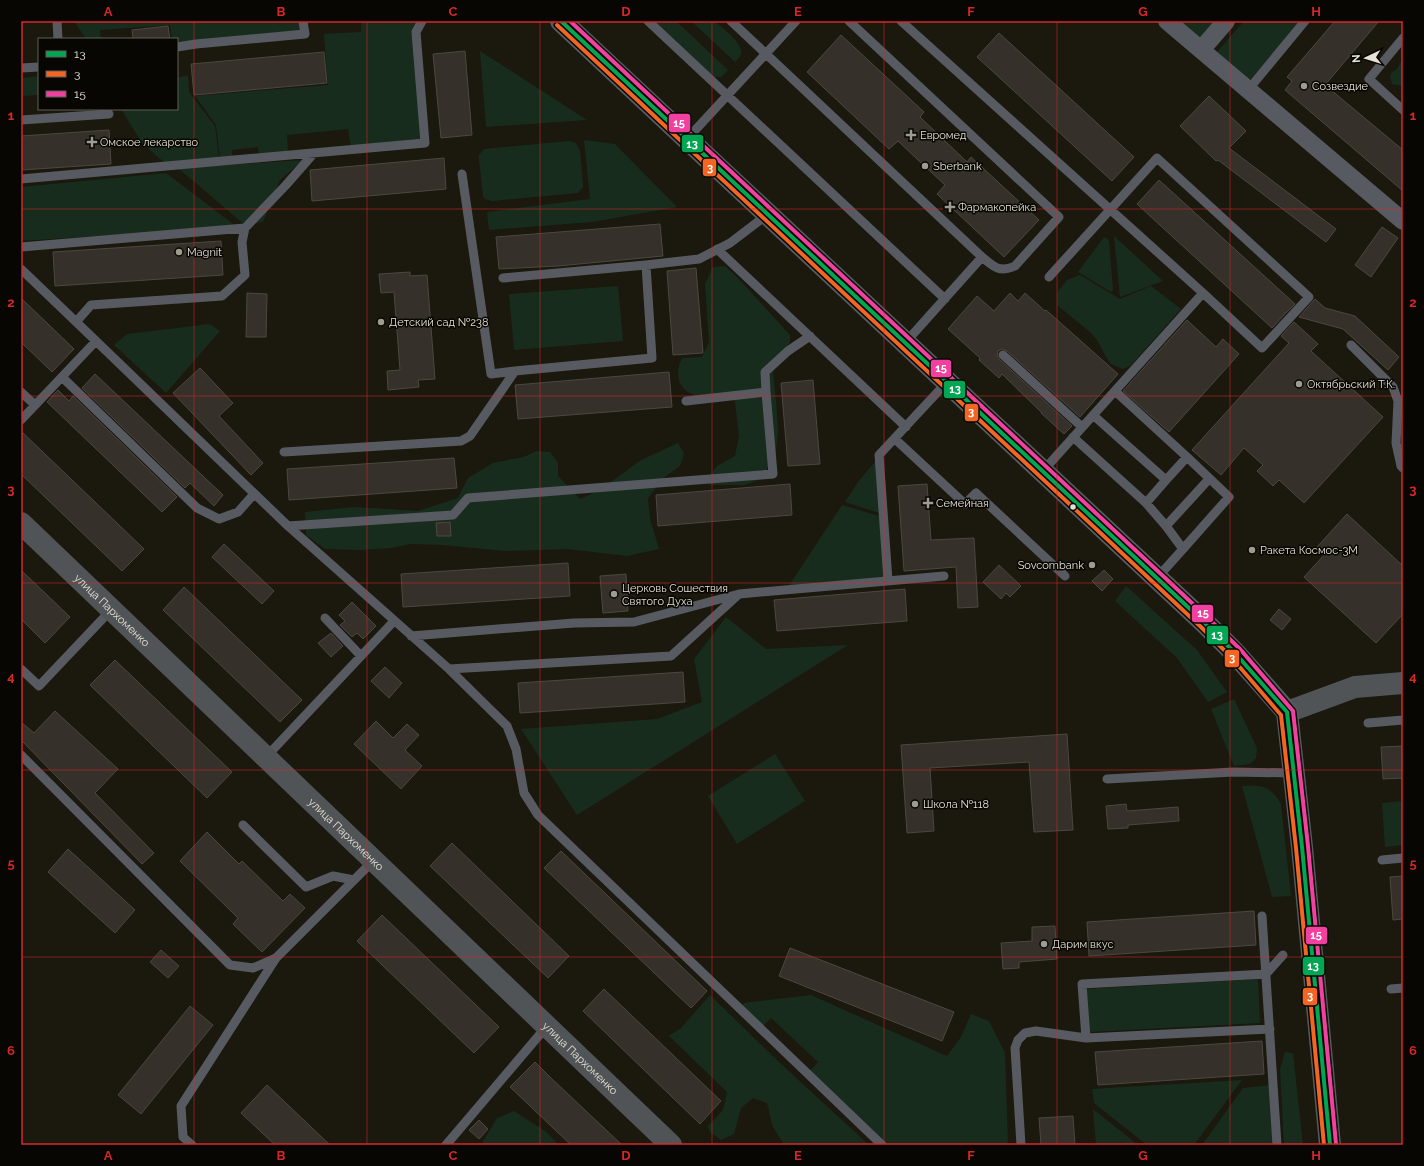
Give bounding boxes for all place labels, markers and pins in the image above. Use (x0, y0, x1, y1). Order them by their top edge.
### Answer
place label: Созвездие (1312, 80, 1368, 93)
marker: Созвездие (1299, 81, 1309, 91)
marker: Евромед (905, 129, 917, 141)
place label: Евромед (920, 129, 967, 142)
place label: Омское лекарство (100, 136, 199, 149)
marker: Омское лекарство (87, 137, 97, 147)
place label: Sberbank (933, 160, 982, 173)
marker: Sberbank (920, 161, 930, 171)
place label: Фармакопейка (958, 201, 1036, 214)
marker: Фармакопейка (945, 202, 955, 212)
place label: Magnit (187, 246, 222, 259)
marker: Magnit (174, 247, 184, 257)
place label: Детский сад №238 (389, 316, 488, 329)
marker: Детский сад №238 (376, 317, 386, 327)
place label: Октябрьский Т.К. (1307, 378, 1395, 391)
marker: Октябрьский Т.К. (1294, 379, 1304, 389)
place label: Семейная (936, 497, 989, 510)
marker: Семейная (923, 498, 933, 508)
unlabelled marker (1068, 502, 1078, 512)
place label: Ракета Космос-3М (1260, 544, 1358, 557)
marker: Ракета Космос-3М (1247, 545, 1257, 555)
place label: Sovcombank (1018, 559, 1084, 572)
marker: Sovcombank (1087, 560, 1097, 570)
place label: Церковь Сошествия Святого Духа (622, 582, 728, 608)
marker: Церковь Сошествия Святого Духа (609, 589, 619, 599)
place label: Школа №118 (923, 798, 989, 811)
marker: Школа №118 (910, 799, 920, 809)
place label: Дарим вкус (1052, 938, 1113, 951)
marker: Дарим вкус (1039, 939, 1049, 949)

